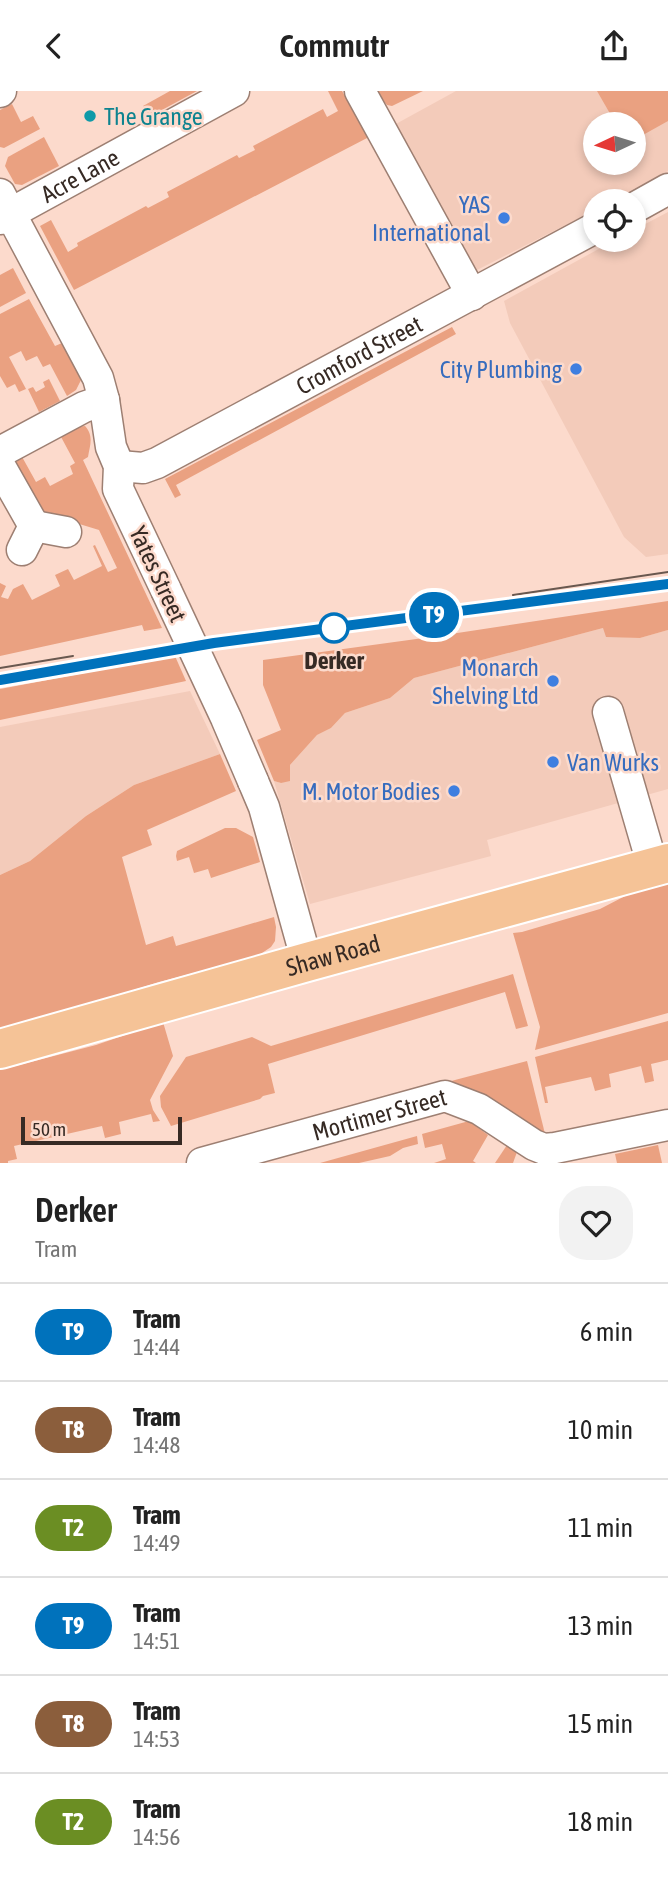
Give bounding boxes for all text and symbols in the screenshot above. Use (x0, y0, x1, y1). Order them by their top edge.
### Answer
icon: back (35, 27, 73, 65)
text: Commutr (279, 27, 389, 64)
icon: share (595, 27, 633, 65)
place label: The Grange (104, 103, 203, 130)
marker: The Grange (82, 108, 98, 124)
north arrow (583, 112, 646, 175)
map controls (583, 112, 646, 252)
street label: Acre Lane (36, 143, 124, 208)
button: locate (583, 189, 646, 252)
place label: YAS International (372, 191, 491, 246)
marker: YAS International (496, 210, 512, 226)
street label: Cromford Street (291, 310, 426, 399)
place label: City Plumbing (440, 356, 563, 383)
marker: City Plumbing (568, 361, 584, 377)
street label: Yates Street (124, 522, 192, 626)
line badge: T9 (402, 592, 466, 638)
text: T9 (423, 601, 445, 628)
marker: Derker (319, 613, 349, 643)
place label: Derker (304, 647, 365, 674)
place label: Monarch Shelving Ltd (432, 654, 539, 709)
marker: Monarch Shelving Ltd (545, 673, 561, 689)
place label: Van Wurks (567, 749, 659, 776)
marker: Van Wurks (545, 754, 561, 770)
place label: M. Motor Bodies (302, 778, 440, 805)
marker: M. Motor Bodies (446, 783, 462, 799)
street label: Shaw Road (283, 929, 383, 981)
street label: Mortimer Street (309, 1083, 450, 1145)
scale bar (21, 1114, 182, 1146)
text: 50 m (32, 1118, 66, 1140)
button: heart (559, 1186, 633, 1260)
text: Derker (35, 1191, 117, 1229)
text: Tram (35, 1236, 77, 1262)
text: Tram (133, 1304, 181, 1334)
text: 6 min (580, 1317, 633, 1347)
text: T9 (63, 1318, 84, 1345)
text: 14:44 (133, 1334, 180, 1360)
text: Tram (133, 1402, 181, 1432)
text: 10 min (568, 1415, 633, 1445)
text: T8 (63, 1416, 84, 1443)
text: 14:48 (133, 1432, 180, 1458)
text: Tram (133, 1500, 181, 1530)
text: 11 min (568, 1513, 633, 1543)
text: T2 (63, 1514, 84, 1541)
text: 14:49 (133, 1530, 180, 1556)
text: Tram (133, 1598, 181, 1628)
text: 13 min (568, 1611, 633, 1641)
text: T9 (63, 1612, 84, 1639)
text: 14:51 (133, 1628, 180, 1654)
text: Tram (133, 1696, 181, 1726)
text: 15 min (568, 1709, 633, 1739)
text: T8 (63, 1710, 84, 1737)
text: 14:53 (133, 1726, 180, 1752)
text: Tram (133, 1794, 181, 1824)
text: 18 min (568, 1807, 633, 1837)
text: T2 (63, 1808, 84, 1835)
text: 14:56 (133, 1824, 180, 1850)

